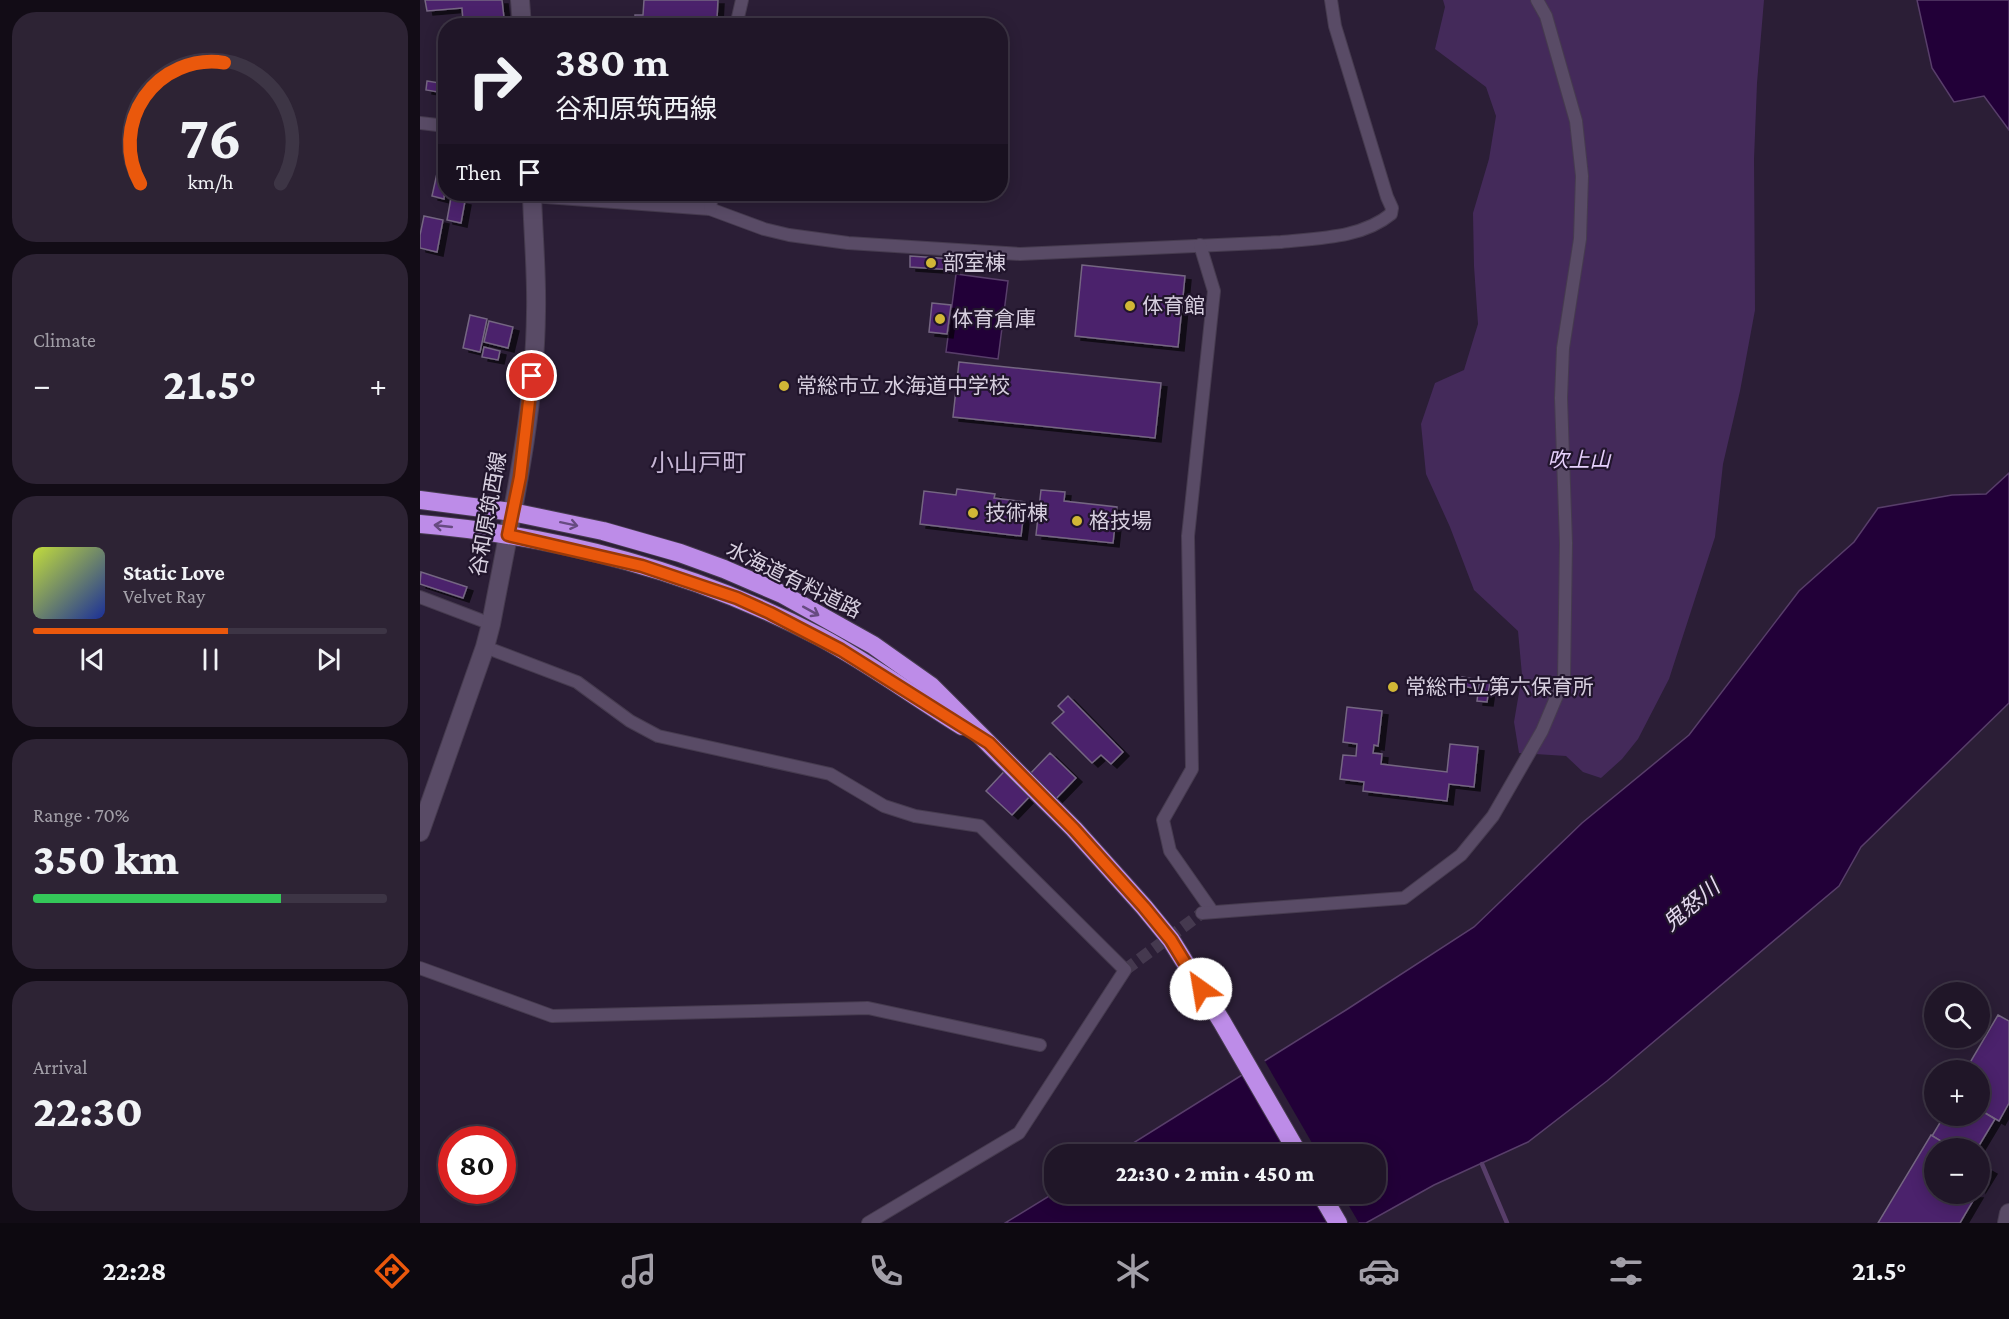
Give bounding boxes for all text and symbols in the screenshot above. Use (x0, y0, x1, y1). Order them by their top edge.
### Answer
text: 380 m (555, 38, 669, 85)
icon: right (456, 42, 534, 120)
text: 谷和原筑西線 (555, 94, 717, 124)
text: 76 (178, 102, 242, 171)
icon: arrive (513, 156, 546, 189)
text: Then (456, 160, 501, 185)
text: km/h (187, 170, 234, 194)
place label: 部室棟 (943, 251, 1006, 275)
marker: 部室棟 (924, 256, 938, 270)
place label: 体育館 (1142, 294, 1205, 318)
marker: 体育館 (1123, 299, 1137, 313)
place label: 体育倉庫 (952, 307, 1036, 331)
marker: 体育倉庫 (933, 312, 947, 326)
text: Climate (33, 329, 96, 351)
pin (506, 350, 557, 401)
text: 21.5° (163, 359, 257, 409)
icon: arrive (515, 359, 548, 392)
text: − (33, 366, 50, 403)
text: + (370, 366, 387, 403)
place label: 常総市立 水海道中学校 (796, 374, 1010, 398)
marker: 常総市立 水海道中学校 (777, 379, 791, 393)
park label: 吹上山 (1548, 448, 1612, 472)
district label: 小山戸町 (650, 449, 746, 476)
street label: 谷和原筑西線 (465, 450, 511, 578)
place label: 技術棟 (985, 501, 1048, 525)
marker: 技術棟 (966, 506, 980, 520)
place label: 格技場 (1089, 509, 1152, 533)
marker: 格技場 (1070, 514, 1084, 528)
one-way arrow (560, 518, 579, 530)
one-way arrow (434, 520, 454, 531)
street label: 水海道有料道路 (723, 537, 865, 623)
text: Static Love (123, 560, 225, 585)
text: Velvet Ray (123, 585, 205, 607)
one-way arrow (802, 605, 819, 617)
icon: previous (76, 643, 109, 676)
icon: pause (194, 643, 227, 676)
icon: next (312, 643, 345, 676)
place label: 常総市立第六保育所 (1405, 675, 1594, 699)
marker: 常総市立第六保育所 (1386, 680, 1400, 694)
text: Range · 70% (33, 804, 130, 826)
text: 350 km (33, 834, 179, 884)
water label: 鬼怒川 (1658, 873, 1726, 936)
position arrow (1169, 957, 1233, 1021)
map controls (1924, 982, 1990, 1204)
button: search (1924, 982, 1990, 1048)
text: Arrival (33, 1056, 87, 1078)
button: + (1924, 1060, 1990, 1126)
text: 22:30 (33, 1086, 143, 1136)
speed limit sign: 80 (438, 1126, 516, 1204)
button: − (1924, 1138, 1990, 1204)
text: 22:30 · 2 min · 450 m (1116, 1161, 1314, 1186)
icon: directions (371, 1250, 413, 1292)
icon: music (618, 1250, 660, 1292)
icon: phone (865, 1250, 907, 1292)
icon: climate (1112, 1250, 1154, 1292)
icon: car (1358, 1250, 1400, 1292)
icon: filters (1605, 1250, 1647, 1292)
text: 22:28 (102, 1256, 167, 1286)
text: 21.5° (1852, 1256, 1907, 1286)

